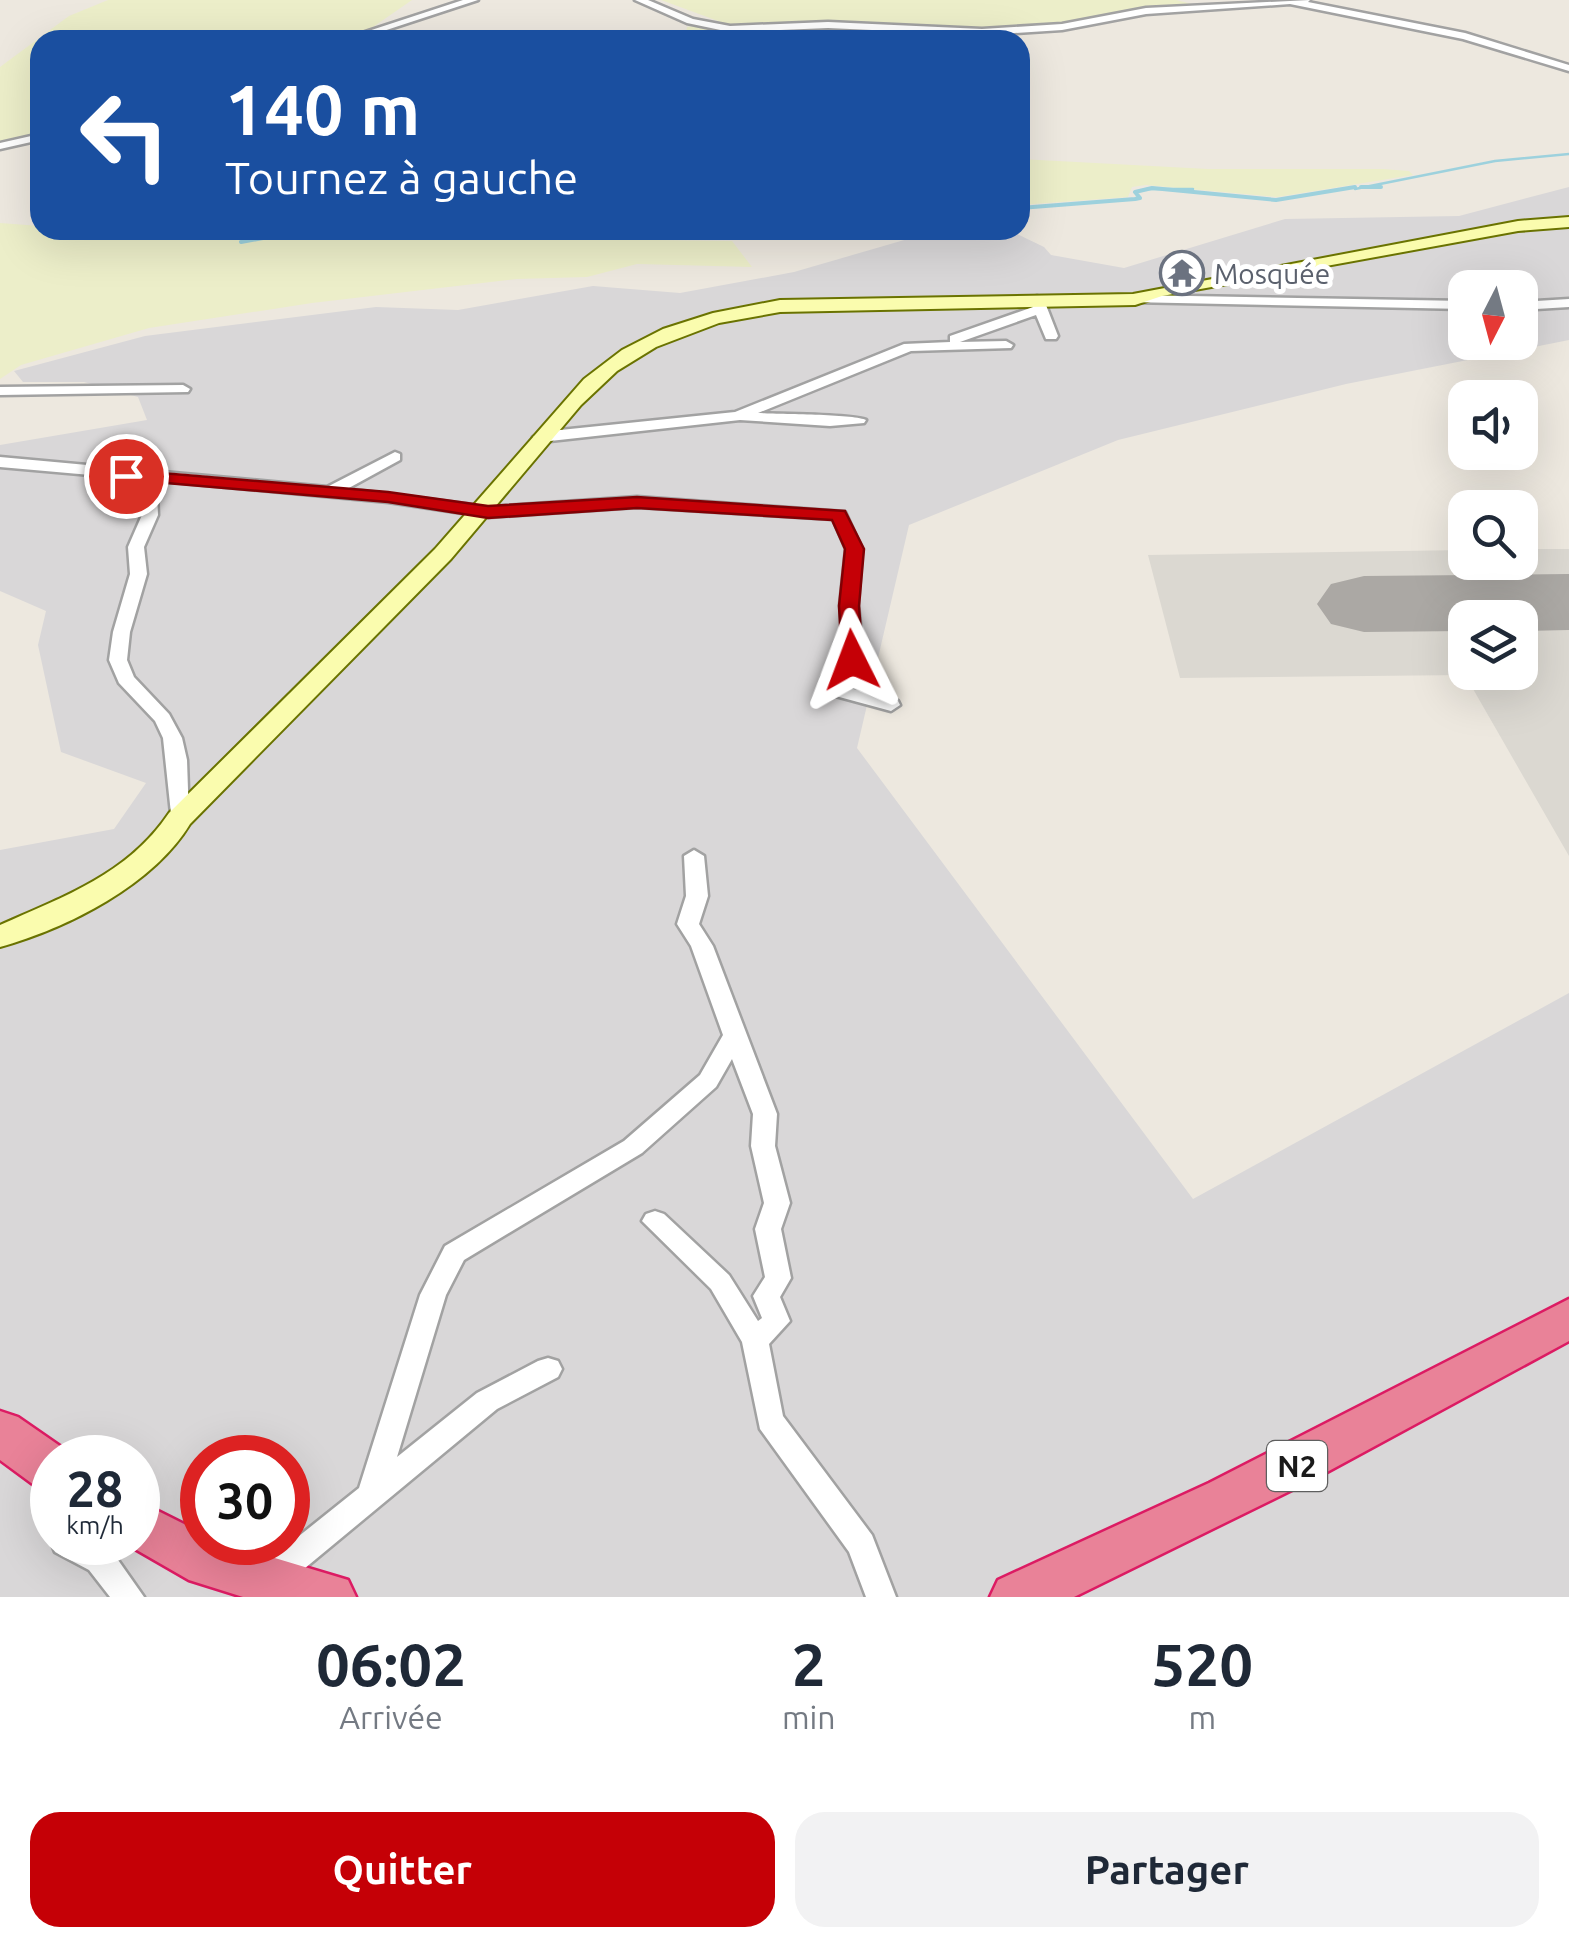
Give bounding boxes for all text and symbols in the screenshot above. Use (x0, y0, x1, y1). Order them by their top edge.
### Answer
icon: left (60, 70, 190, 200)
text: 140 m (225, 70, 420, 148)
text: Tournez à gauche (225, 152, 578, 203)
temple icon: Mosquée (1159, 250, 1205, 296)
place label: Mosquée (1214, 258, 1330, 289)
north arrow (1448, 270, 1538, 360)
map controls (1448, 270, 1538, 690)
button: sound (1448, 380, 1538, 470)
pin (84, 434, 169, 519)
icon: arrive (99, 449, 154, 504)
button: search (1448, 490, 1538, 580)
button: layers (1448, 600, 1538, 690)
position arrow (800, 608, 904, 712)
speed limit sign: 30 (180, 1435, 310, 1565)
road number: N2 (1267, 1441, 1327, 1491)
text: 28 (67, 1460, 123, 1516)
text: km/h (66, 1511, 124, 1539)
text: 06:02 (316, 1630, 466, 1697)
text: 2 (792, 1630, 826, 1697)
text: 520 (1152, 1630, 1253, 1697)
text: Arrivée (339, 1699, 443, 1735)
text: min (782, 1699, 836, 1735)
text: m (1188, 1699, 1216, 1735)
button: Quitter (30, 1812, 775, 1927)
button: Partager (795, 1812, 1539, 1927)

